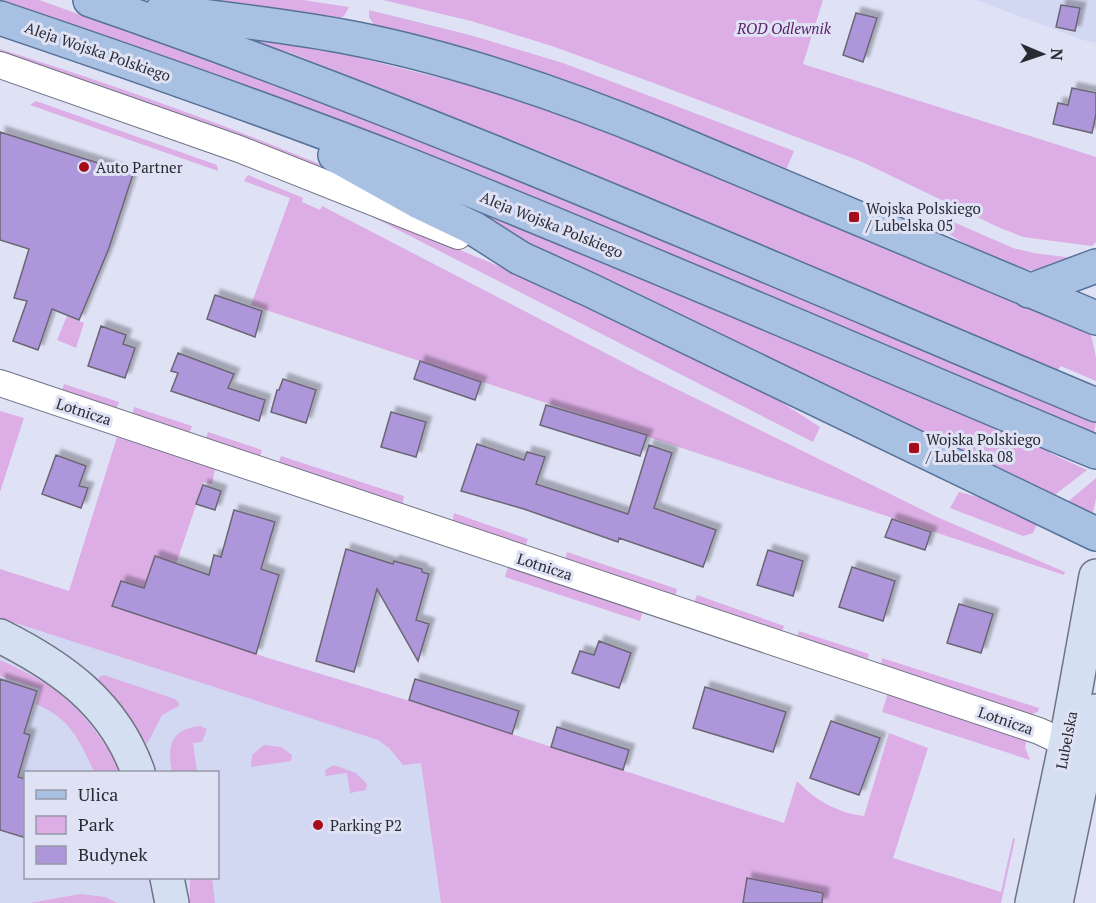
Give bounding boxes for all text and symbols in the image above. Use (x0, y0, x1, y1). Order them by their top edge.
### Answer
street label: Aleja Wojska Polskiego (23, 17, 173, 85)
park label: ROD Odlewnik (736, 18, 832, 38)
north arrow (1012, 24, 1072, 84)
text: N (1046, 48, 1068, 61)
place label: Auto Partner (96, 157, 183, 177)
marker: Auto Partner (77, 160, 91, 174)
street label: Aleja Wojska Polskiego (477, 186, 627, 262)
place label: Wojska Polskiego / Lubelska 05 (865, 198, 981, 235)
marker: Wojska Polskiego / Lubelska 05 (847, 210, 861, 224)
street label: Lotnicza (54, 393, 115, 429)
place label: Wojska Polskiego / Lubelska 08 (925, 429, 1041, 466)
marker: Wojska Polskiego / Lubelska 08 (907, 441, 921, 455)
street label: Lotnicza (515, 548, 576, 584)
street label: Lotnicza (976, 701, 1037, 739)
street label: Lubelska (1051, 709, 1082, 771)
legend (24, 771, 219, 879)
text: Ulica (78, 782, 118, 806)
text: Park (78, 812, 115, 836)
place label: Parking P2 (330, 815, 402, 835)
marker: Parking P2 (311, 818, 325, 832)
text: Budynek (78, 842, 148, 866)

